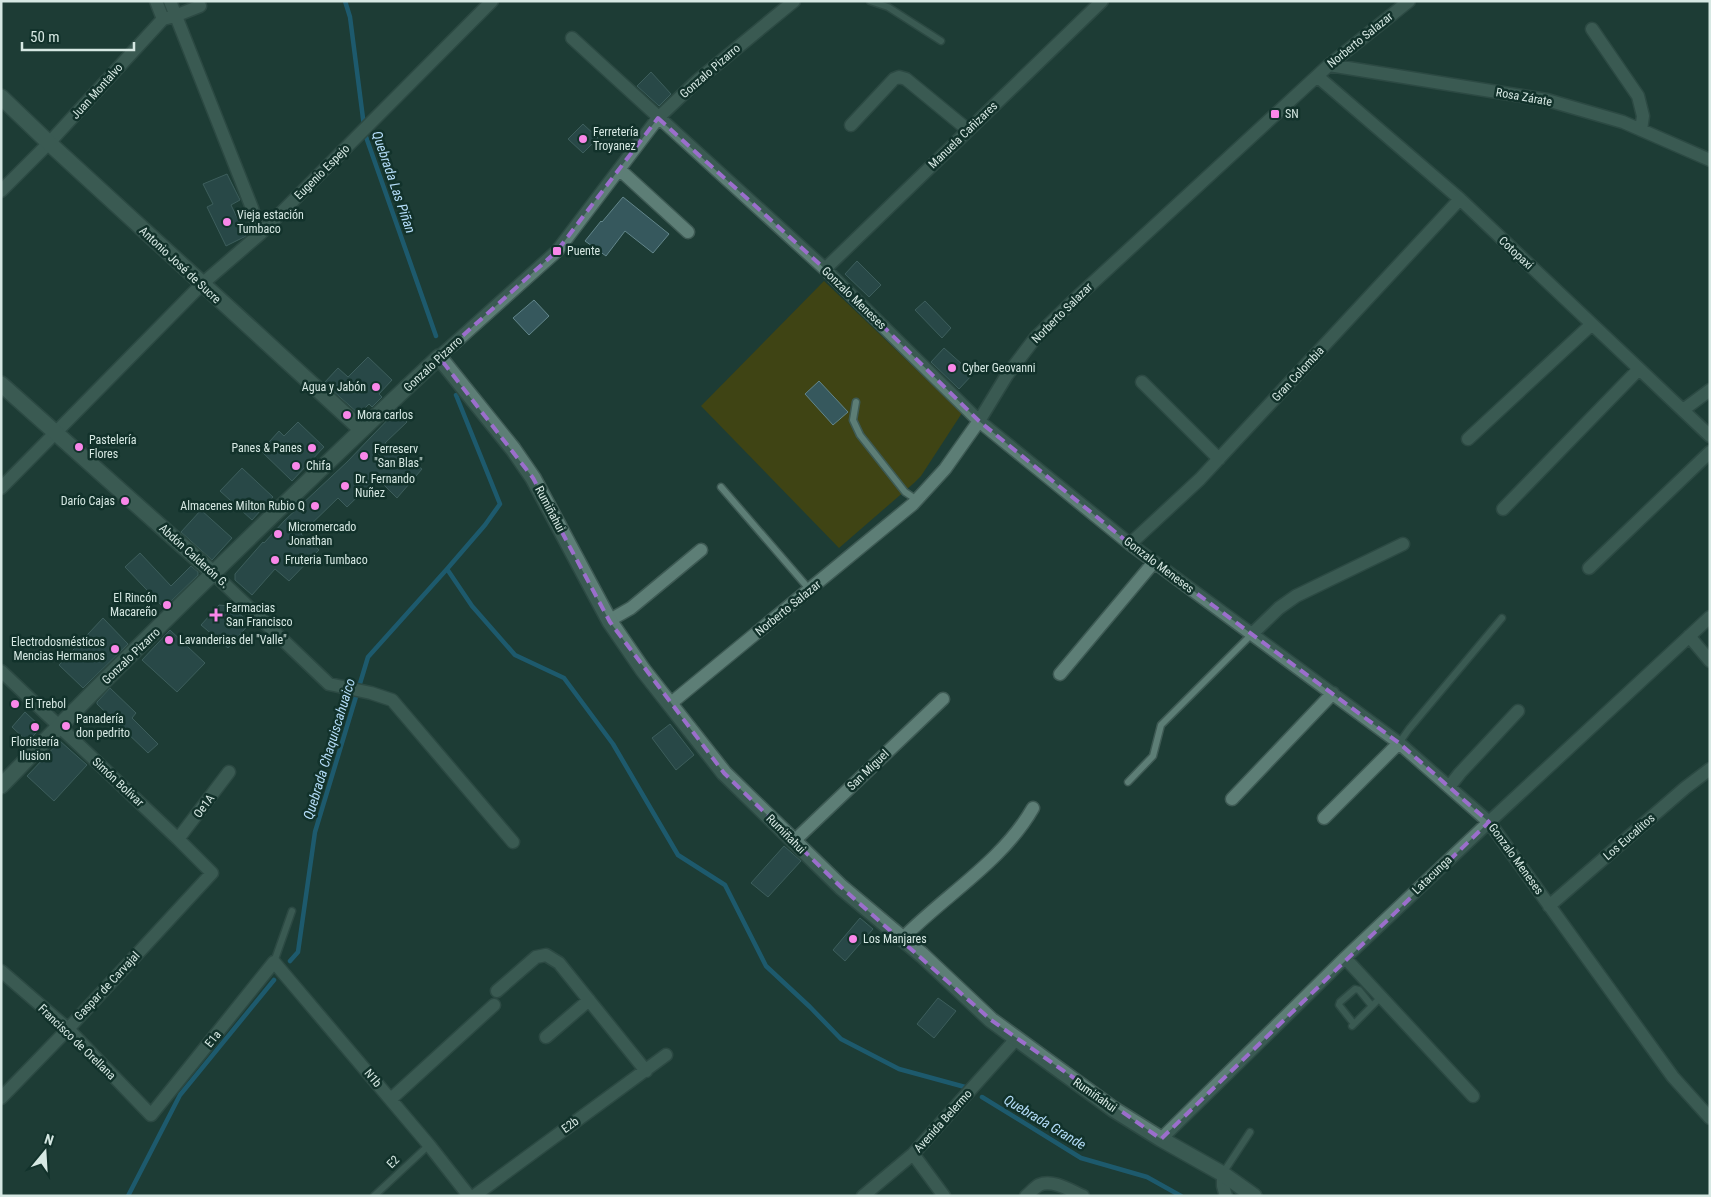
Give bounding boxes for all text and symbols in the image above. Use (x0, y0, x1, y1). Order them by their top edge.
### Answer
street label: Norberto Salazar (1325, 9, 1396, 71)
scale bar (22, 20, 135, 52)
text: 50 m (30, 28, 60, 46)
street label: Gonzalo Pizarro (677, 41, 743, 101)
street label: Juan Montalvo (68, 60, 126, 122)
street label: Rosa Zárate (1495, 85, 1554, 109)
street label: Manuela Cañizares (926, 99, 1000, 171)
place label: SN (1285, 107, 1299, 121)
marker: SN (1269, 108, 1281, 120)
place label: Ferretería Troyanez (593, 125, 639, 153)
water label: Quebrada Las Piñan (369, 129, 419, 235)
marker: Ferretería Troyanez (577, 133, 589, 145)
street label: Eugenio Espejo (292, 142, 352, 202)
place label: Vieja estación Tumbaco (237, 208, 304, 236)
marker: Vieja estación Tumbaco (221, 216, 233, 228)
street label: Antonio José de Sucre (136, 224, 224, 307)
street label: Cotopaxi (1496, 234, 1536, 272)
place label: Puente (567, 244, 600, 258)
marker: Puente (551, 245, 563, 257)
street label: Gonzalo Meneses (819, 264, 889, 332)
street label: Norberto Salazar (1029, 280, 1095, 346)
street label: Gonzalo Pizarro (401, 333, 465, 395)
street label: Gran Colombia (1269, 343, 1327, 404)
place label: Cyber Geovanni (962, 361, 1036, 375)
marker: Cyber Geovanni (946, 362, 958, 374)
place label: Agua y Jabón (302, 380, 366, 394)
marker: Agua y Jabón (370, 381, 382, 393)
place label: Mora carlos (357, 408, 413, 422)
marker: Mora carlos (341, 409, 353, 421)
place label: Pastelería Flores (89, 433, 137, 461)
marker: Pastelería Flores (73, 441, 85, 453)
place label: Panes & Panes (231, 441, 302, 455)
marker: Panes & Panes (306, 442, 318, 454)
place label: Ferreserv "San Blas" (374, 442, 423, 470)
marker: Ferreserv "San Blas" (358, 450, 370, 462)
place label: Chifa (306, 459, 331, 473)
marker: Chifa (290, 460, 302, 472)
place label: Dr. Fernando Nuñez (355, 472, 415, 500)
marker: Dr. Fernando Nuñez (339, 480, 351, 492)
street label: Rumiñahui (532, 484, 568, 534)
place label: Darío Cajas (61, 494, 115, 508)
marker: Darío Cajas (119, 495, 131, 507)
place label: Almacenes Milton Rubio Q (180, 499, 305, 513)
marker: Almacenes Milton Rubio Q (309, 500, 321, 512)
place label: Micromercado Jonathan (288, 520, 356, 548)
street label: Abdón Calderón G. (156, 521, 232, 591)
marker: Micromercado Jonathan (272, 528, 284, 540)
street label: Gonzalo Meneses (1121, 534, 1197, 596)
place label: Fruteria Tumbaco (285, 553, 368, 567)
marker: Fruteria Tumbaco (269, 554, 281, 566)
street label: Norberto Salazar (753, 577, 824, 639)
place label: El Rincón Macareño (110, 591, 157, 619)
marker: El Rincón Macareño (161, 599, 173, 611)
place label: Farmacias San Francisco (226, 601, 292, 629)
marker: Farmacias San Francisco (210, 609, 222, 621)
street label: Gonzalo Pizarro (99, 625, 163, 687)
place label: Lavanderias del "Valle" (179, 633, 287, 647)
marker: Lavanderias del "Valle" (163, 634, 175, 646)
place label: Electrodosmésticos Mencias Hermanos (11, 635, 105, 663)
marker: Electrodosmésticos Mencias Hermanos (109, 643, 121, 655)
water label: Quebrada Chaquiscahuaico (300, 676, 358, 821)
place label: El Trebol (25, 697, 66, 711)
marker: El Trebol (9, 698, 21, 710)
place label: Panadería don pedrito (76, 712, 130, 740)
marker: Panadería don pedrito (60, 720, 72, 732)
marker: Floristería Ilusion (29, 721, 41, 733)
place label: Floristería Ilusion (11, 735, 59, 763)
street label: San Miguel (844, 747, 892, 793)
street label: Simón Bolívar (89, 755, 147, 810)
street label: Oe1A (191, 791, 217, 820)
street label: Rumiñahui (763, 811, 809, 857)
street label: Los Eucalitos (1600, 811, 1658, 863)
street label: Gonzalo Meneses (1486, 821, 1546, 897)
street label: Latacunga (1409, 853, 1455, 897)
place label: Los Manjares (863, 932, 927, 946)
marker: Los Manjares (847, 933, 859, 945)
street label: Gaspar de Carvajal (72, 949, 142, 1023)
street label: Francisco de Orellana (35, 1001, 119, 1083)
street label: E1a (202, 1028, 224, 1050)
street label: N1b (361, 1066, 385, 1090)
street label: Rumiñahui (1071, 1075, 1119, 1115)
street label: Avenida Belermo (911, 1087, 975, 1155)
water label: Quebrada Grande (1001, 1091, 1089, 1153)
street label: E2b (559, 1114, 581, 1136)
north arrow (20, 1127, 70, 1177)
text: N (42, 1131, 56, 1149)
street label: E2 (384, 1153, 402, 1171)

